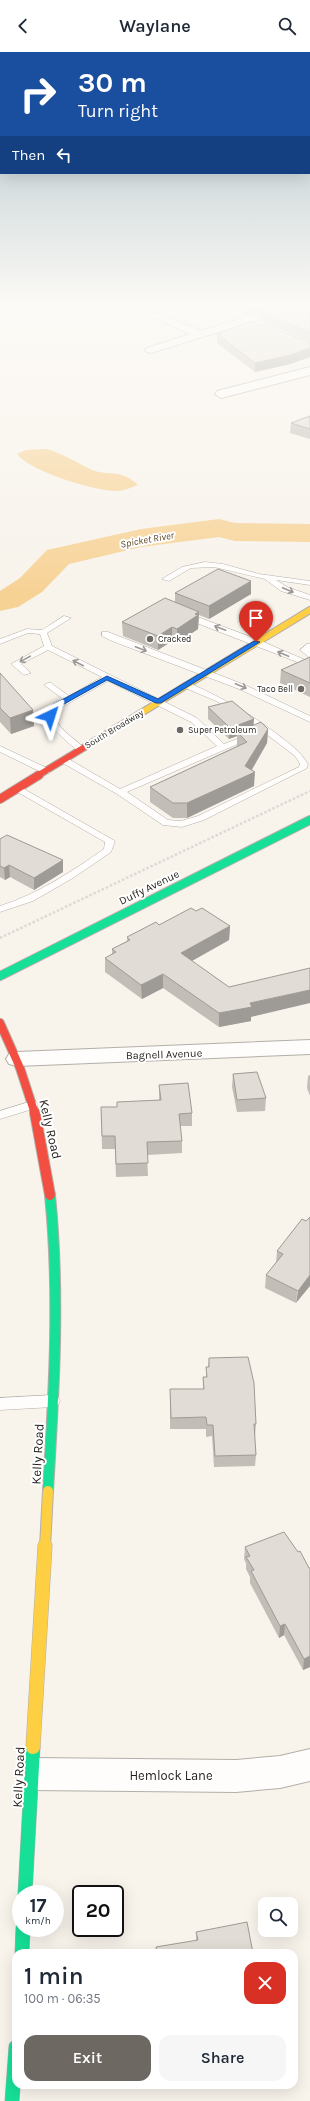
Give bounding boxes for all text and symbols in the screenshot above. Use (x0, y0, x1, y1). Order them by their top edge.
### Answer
icon: back (12, 15, 34, 37)
text: Waylane (119, 15, 191, 37)
icon: search (276, 15, 298, 37)
text: 30 m (78, 66, 147, 99)
icon: right (12, 68, 64, 120)
text: Turn right (78, 100, 158, 122)
icon: left (53, 144, 75, 166)
text: Then (12, 146, 45, 164)
water label: Spicket River (119, 529, 175, 551)
one-way arrow (281, 587, 293, 594)
pin (239, 601, 273, 642)
icon: arrive (245, 607, 267, 629)
one-way arrow (214, 624, 226, 632)
marker: Cracked (145, 634, 155, 644)
place label: Cracked (158, 634, 191, 644)
one-way arrow (134, 646, 146, 654)
one-way arrow (278, 650, 290, 657)
one-way arrow (19, 656, 31, 663)
one-way arrow (72, 658, 84, 666)
one-way arrow (235, 683, 247, 691)
place label: Taco Bell (257, 684, 293, 694)
marker: Taco Bell (296, 684, 306, 694)
position arrow (29, 695, 71, 737)
street label: South Broadway (83, 707, 146, 750)
marker: Super Petroleum (175, 725, 185, 735)
place label: Super Petroleum (188, 725, 256, 735)
street label: Duffy Avenue (117, 867, 182, 908)
street label: Bagnell Avenue (126, 1047, 203, 1062)
street label: Kelly Road (36, 1098, 65, 1160)
street label: Kelly Road (28, 1423, 47, 1485)
street label: Kelly Road (9, 1746, 28, 1808)
street label: Hemlock Lane (129, 1768, 213, 1783)
speed limit sign: 20 (72, 1885, 124, 1937)
text: 17 (29, 1894, 47, 1917)
map controls (258, 1897, 298, 1937)
button: search (258, 1897, 298, 1937)
text: km/h (25, 1915, 51, 1927)
text: 1 min (24, 1962, 84, 1990)
button: close (244, 1962, 286, 2004)
text: 100 m · 06:35 (24, 1991, 101, 2006)
button: Exit (24, 2035, 151, 2081)
button: Share (159, 2035, 286, 2081)

